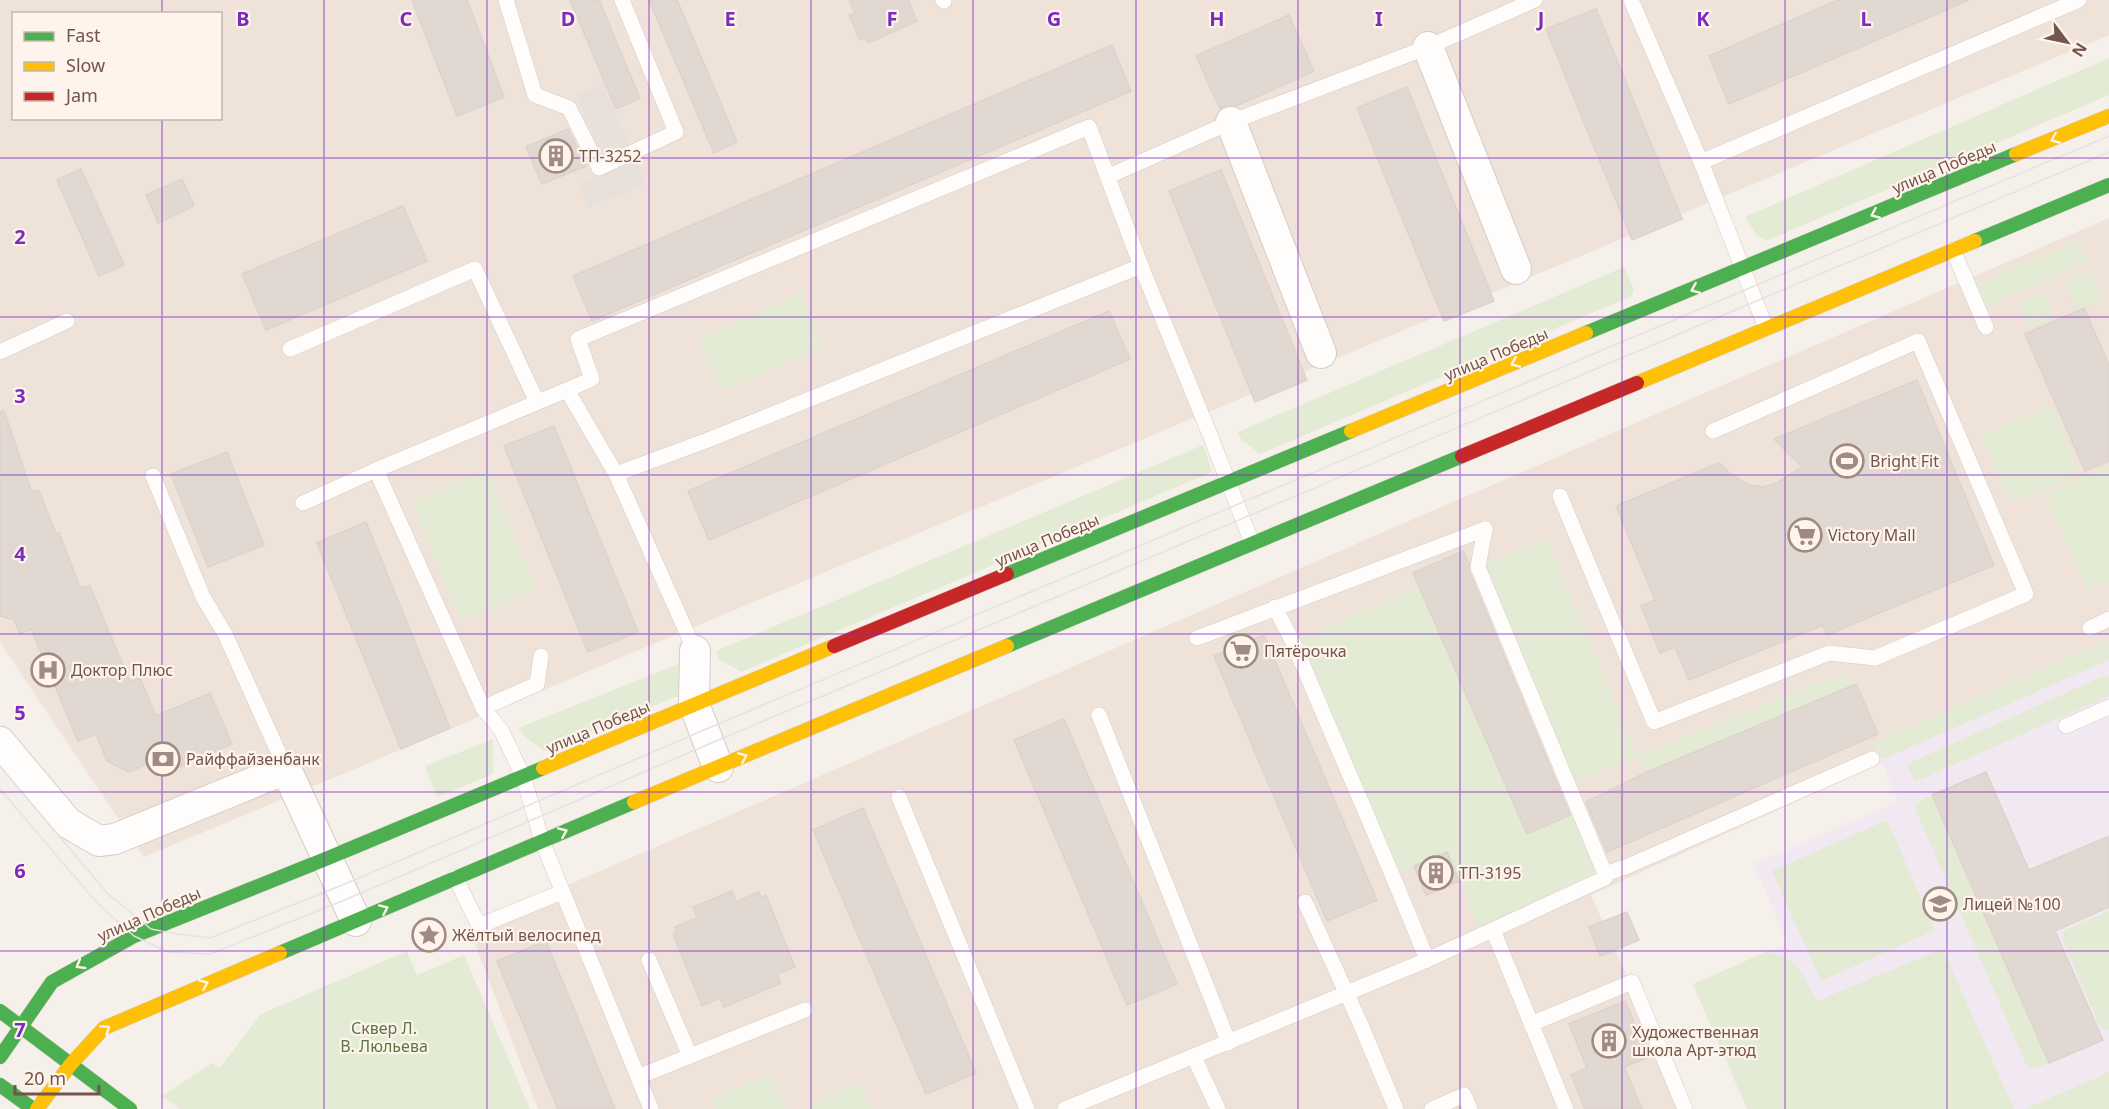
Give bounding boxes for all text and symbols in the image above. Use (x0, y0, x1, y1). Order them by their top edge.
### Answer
text: B (236, 5, 250, 32)
text: C (400, 5, 413, 32)
text: D (561, 5, 575, 32)
text: E (724, 5, 736, 32)
text: F (887, 5, 897, 32)
text: G (1047, 5, 1061, 32)
text: H (1209, 5, 1225, 32)
text: I (1375, 5, 1383, 32)
text: J (1536, 5, 1544, 32)
text: K (1696, 5, 1710, 32)
text: L (1860, 5, 1872, 32)
legend (12, 12, 222, 120)
north arrow (2037, 12, 2097, 72)
text: Fast (66, 23, 101, 47)
text: N (2067, 39, 2092, 61)
text: Slow (66, 53, 105, 77)
text: Jam (64, 83, 98, 107)
one-way arrow (2050, 132, 2061, 144)
street label: улица Победы (1889, 135, 1999, 199)
building icon: ТП-3252 (538, 138, 574, 174)
place label: ТП-3252 (579, 145, 641, 167)
one-way arrow (1870, 207, 1881, 219)
text: 2 (14, 223, 26, 250)
one-way arrow (1690, 282, 1701, 294)
street label: улица Победы (1441, 322, 1551, 386)
one-way arrow (1510, 356, 1521, 368)
text: 3 (14, 382, 26, 409)
sports icon: Bright Fit (1829, 443, 1865, 479)
place label: Bright Fit (1870, 450, 1939, 472)
street label: улица Победы (992, 508, 1102, 572)
supermarket icon: Victory Mall (1787, 517, 1823, 553)
place label: Victory Mall (1828, 524, 1916, 546)
text: 4 (14, 540, 26, 567)
supermarket icon: Пятёрочка (1223, 633, 1259, 669)
place label: Пятёрочка (1264, 640, 1347, 662)
hospital icon: Доктор Плюс (30, 652, 66, 688)
place label: Доктор Плюс (71, 659, 173, 681)
street label: улица Победы (543, 695, 653, 759)
text: 5 (14, 699, 26, 726)
bank icon: Райффайзенбанк (145, 741, 181, 777)
place label: Райффайзенбанк (186, 748, 320, 770)
one-way arrow (736, 752, 747, 764)
one-way arrow (556, 827, 567, 839)
building icon: ТП-3195 (1418, 855, 1454, 891)
text: 6 (14, 857, 26, 884)
place label: ТП-3195 (1459, 862, 1521, 884)
street label: улица Победы (94, 881, 204, 947)
school or university icon: Лицей №100 (1922, 886, 1958, 922)
place label: Лицей №100 (1963, 893, 2061, 915)
one-way arrow (377, 904, 388, 916)
place icon: Жёлтый велосипед (411, 917, 447, 953)
place label: Жёлтый велосипед (452, 924, 601, 946)
one-way arrow (76, 958, 86, 969)
one-way arrow (197, 979, 208, 991)
text: 7 (14, 1016, 26, 1043)
park label: Сквер Л. В. Люльева (340, 1017, 428, 1057)
place label: Художественная школа Арт-этюд (1632, 1021, 1759, 1061)
building icon: Художественная школа Арт-этюд (1591, 1023, 1627, 1059)
one-way arrow (99, 1025, 110, 1036)
scale bar (15, 1058, 99, 1096)
text: 20 m (24, 1066, 66, 1090)

